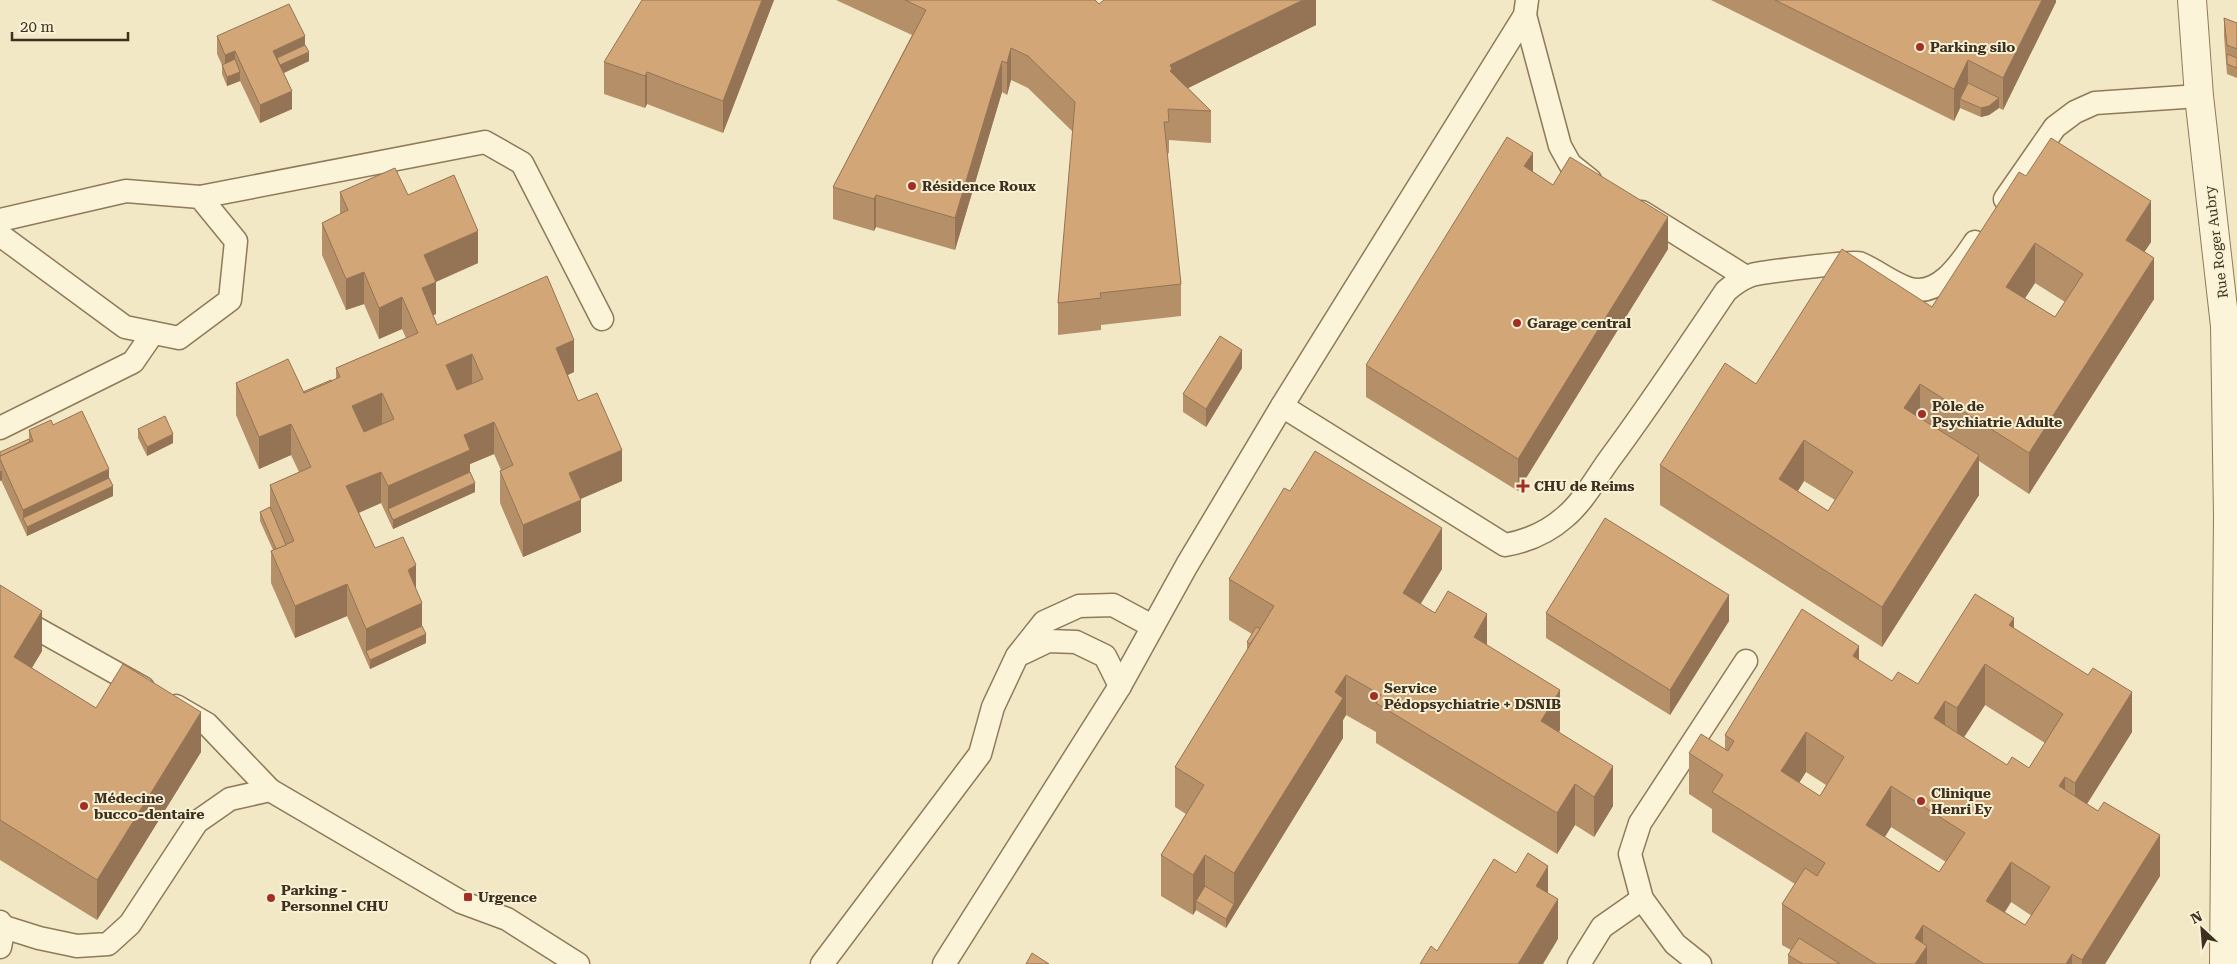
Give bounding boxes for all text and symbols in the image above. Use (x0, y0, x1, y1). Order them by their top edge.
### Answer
scale bar (12, 10, 129, 42)
text: 20 m (20, 18, 55, 36)
place label: Parking silo (1930, 39, 2015, 55)
marker: Parking silo (1914, 41, 1926, 53)
place label: Résidence Roux (922, 178, 1036, 194)
marker: Résidence Roux (906, 180, 918, 192)
street label: Rue Roger Aubry (2201, 184, 2231, 299)
place label: Garage central (1527, 315, 1632, 331)
marker: Garage central (1511, 317, 1523, 329)
place label: Pôle de Psychiatrie Adulte (1932, 398, 2062, 430)
marker: Pôle de Psychiatrie Adulte (1916, 408, 1928, 420)
place label: CHU de Reims (1534, 478, 1635, 494)
marker: CHU de Reims (1516, 479, 1530, 493)
place label: Service Pédopsychiatrie + DSNIB (1384, 680, 1561, 712)
marker: Service Pédopsychiatrie + DSNIB (1368, 690, 1380, 702)
place label: Clinique Henri Ey (1931, 785, 1993, 817)
place label: Médecine bucco-dentaire (94, 790, 205, 822)
marker: Clinique Henri Ey (1915, 795, 1927, 807)
marker: Médecine bucco-dentaire (78, 800, 90, 812)
place label: Parking - Personnel CHU (281, 882, 389, 914)
place label: Urgence (478, 889, 537, 905)
marker: Urgence (462, 891, 474, 903)
marker: Parking - Personnel CHU (265, 892, 277, 904)
north arrow (2177, 904, 2227, 954)
text: N (2188, 908, 2205, 927)

